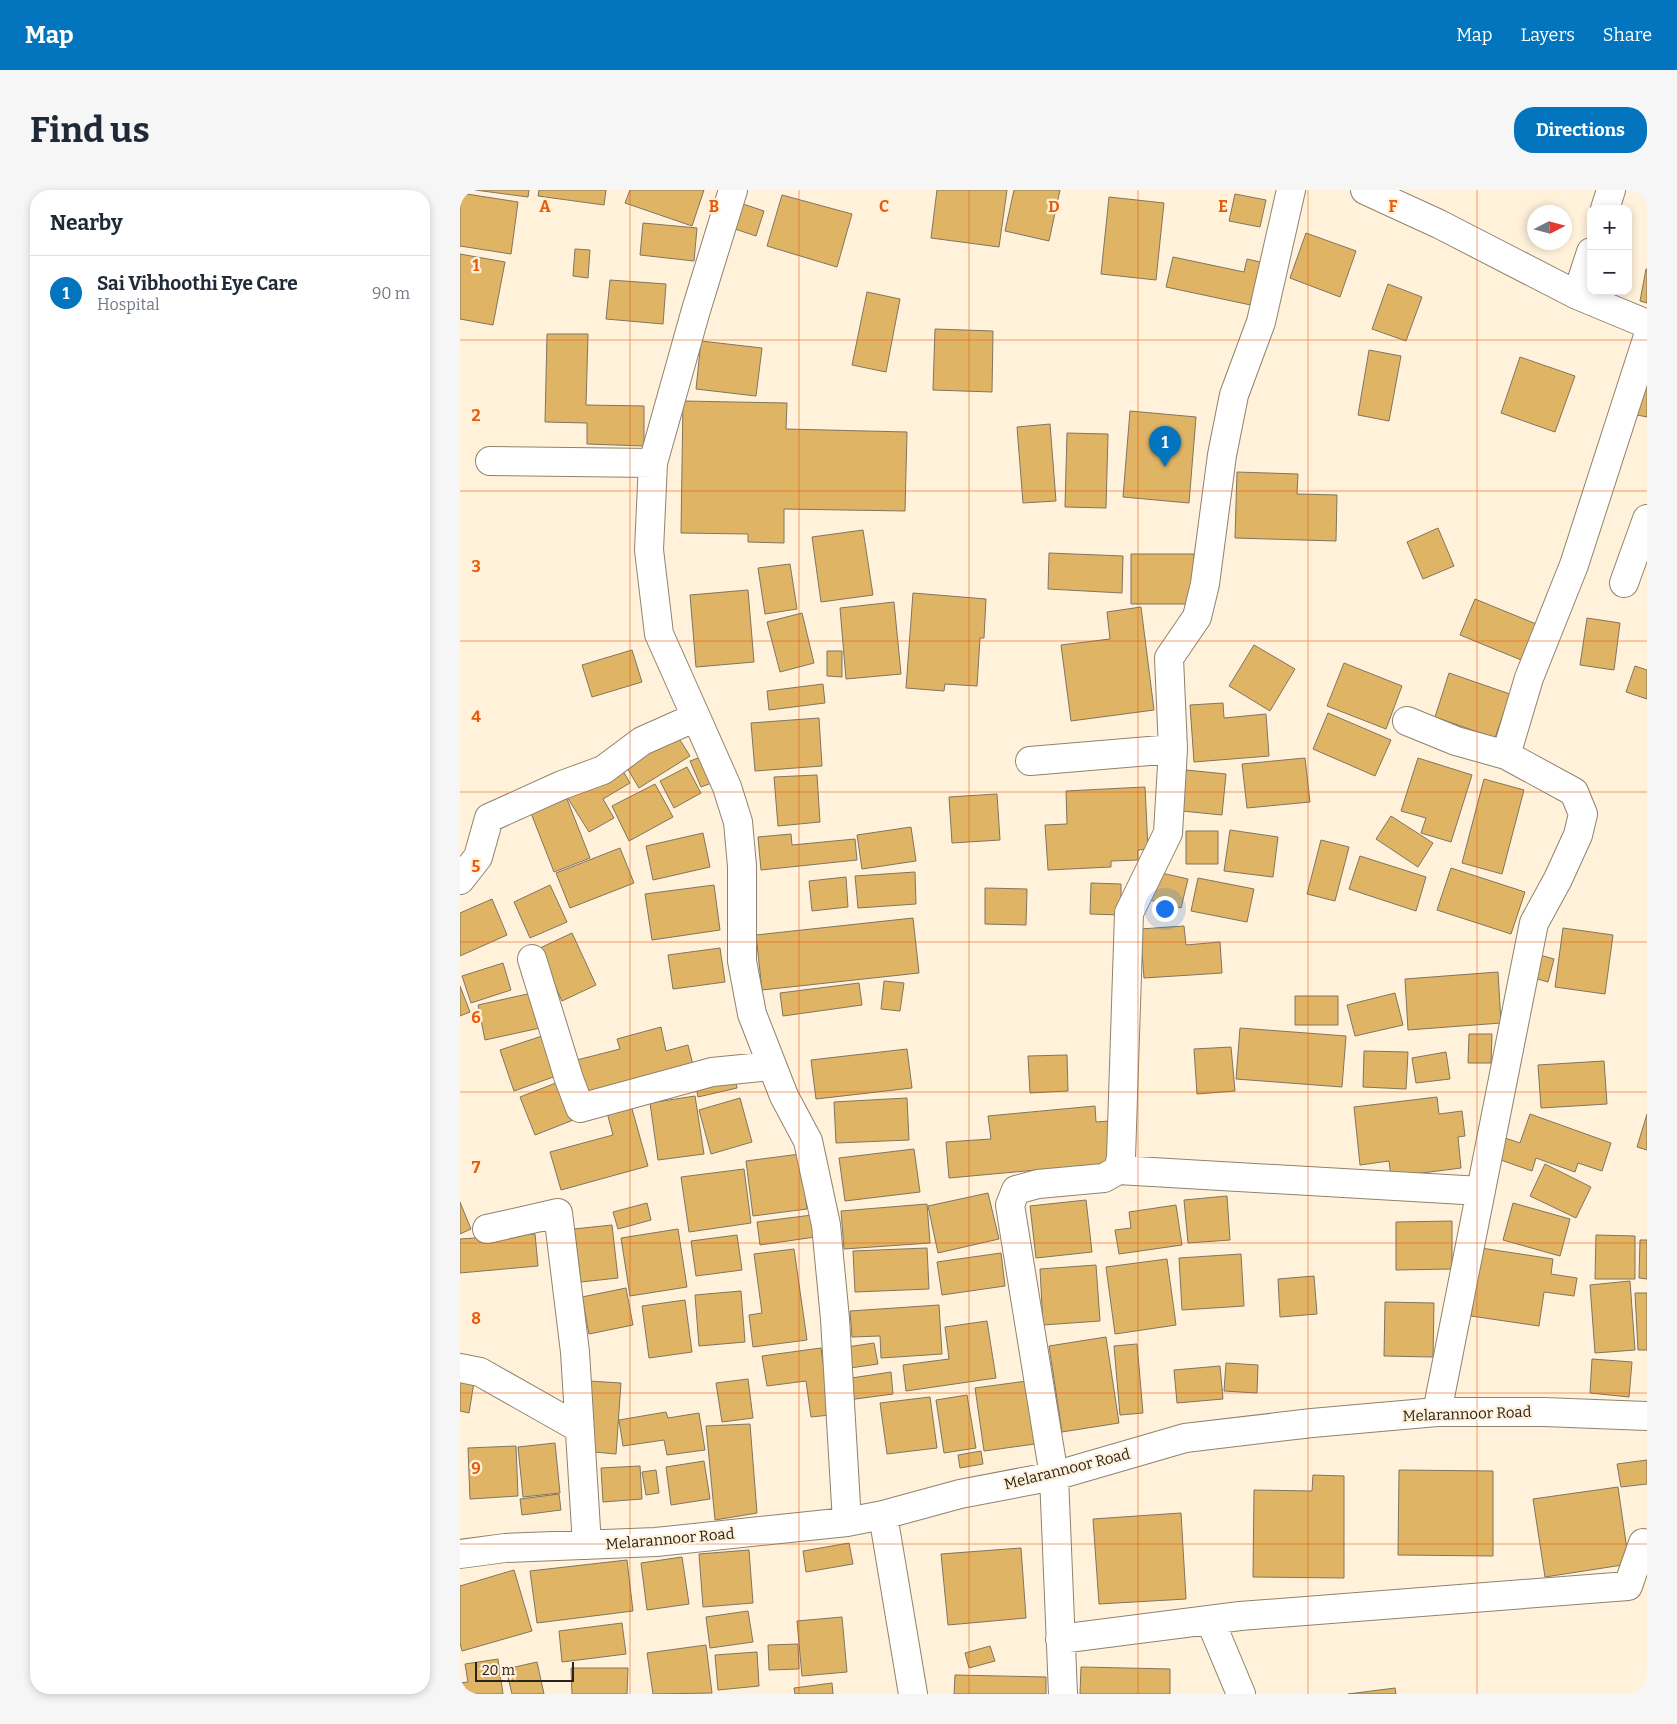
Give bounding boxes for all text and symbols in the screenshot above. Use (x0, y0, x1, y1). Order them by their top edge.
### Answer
text: Map (25, 21, 74, 49)
text: Map (1456, 24, 1492, 46)
text: Layers (1520, 24, 1575, 46)
text: Share (1603, 24, 1652, 46)
button: Directions (1514, 107, 1647, 153)
text: Find us (30, 109, 150, 151)
text: A (539, 197, 551, 216)
text: B (709, 197, 719, 216)
text: C (879, 197, 889, 216)
text: D (1048, 197, 1060, 216)
text: E (1218, 197, 1228, 216)
text: F (1389, 197, 1398, 216)
north arrow (1527, 205, 1572, 250)
map controls (1587, 205, 1632, 295)
button: + (1587, 205, 1632, 250)
text: Nearby (50, 210, 123, 236)
button: − (1587, 250, 1632, 295)
text: 1 (473, 256, 480, 275)
text: Sai Vibhoothi Eye Care (97, 272, 298, 295)
text: 1 (63, 284, 69, 303)
text: 90 m (372, 284, 410, 303)
text: Hospital (97, 295, 160, 314)
text: 2 (471, 406, 481, 425)
pin: 1 (1149, 426, 1181, 467)
text: 3 (471, 557, 481, 576)
text: 4 (471, 707, 481, 726)
text: 5 (472, 857, 481, 876)
your location (1152, 896, 1178, 922)
text: 6 (471, 1008, 481, 1027)
text: 7 (472, 1158, 481, 1177)
text: 8 (471, 1309, 481, 1328)
street label: Melarannoor Road (1402, 1403, 1532, 1425)
street label: Melarannoor Road (1002, 1445, 1132, 1493)
text: 9 (471, 1459, 481, 1478)
street label: Melarannoor Road (605, 1524, 735, 1554)
scale bar (475, 1659, 574, 1682)
text: 20 m (482, 1662, 515, 1679)

